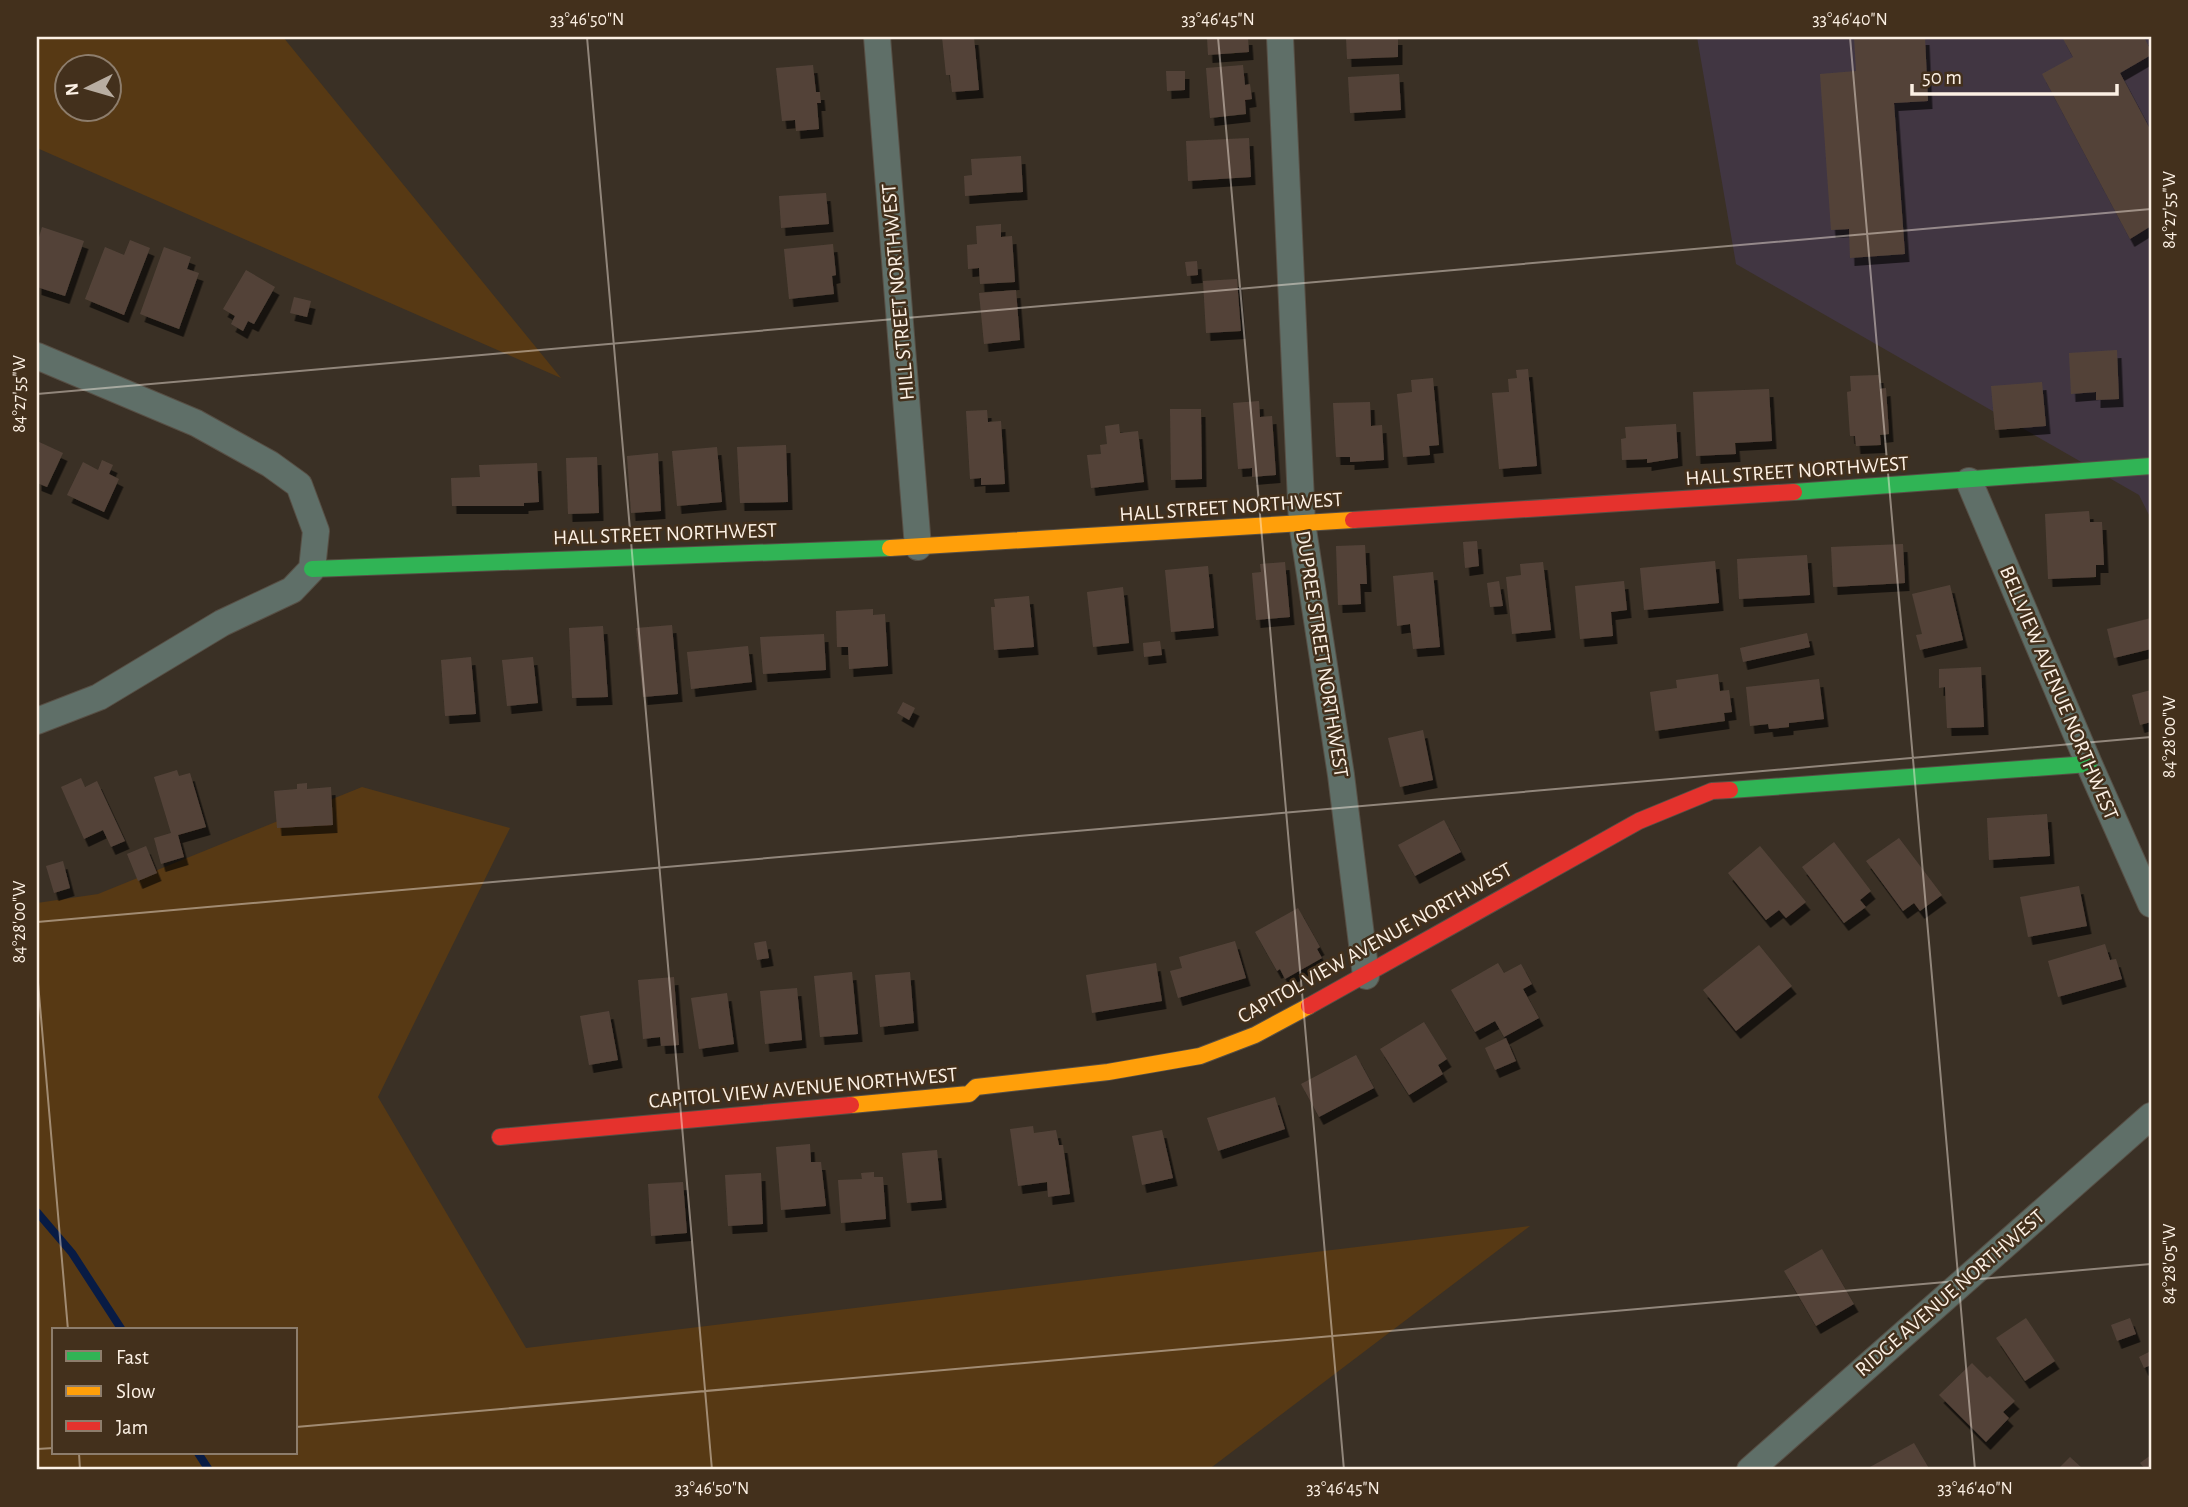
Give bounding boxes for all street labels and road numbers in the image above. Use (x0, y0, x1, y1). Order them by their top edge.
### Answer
street label: HILL STREET NORTHWEST (878, 183, 918, 401)
street label: HALL STREET NORTHWEST (1684, 453, 1910, 489)
street label: HALL STREET NORTHWEST (1118, 489, 1344, 525)
street label: HALL STREET NORTHWEST (553, 520, 777, 548)
street label: DUPREE STREET NORTHWEST (1292, 529, 1352, 779)
street label: BELLVIEW AVENUE NORTHWEST (1996, 563, 2122, 823)
street label: CAPITOL VIEW AVENUE NORTHWEST (1234, 859, 1516, 1027)
street label: CAPITOL VIEW AVENUE NORTHWEST (648, 1064, 958, 1112)
street label: RIDGE AVENUE NORTHWEST (1851, 1205, 2049, 1381)

